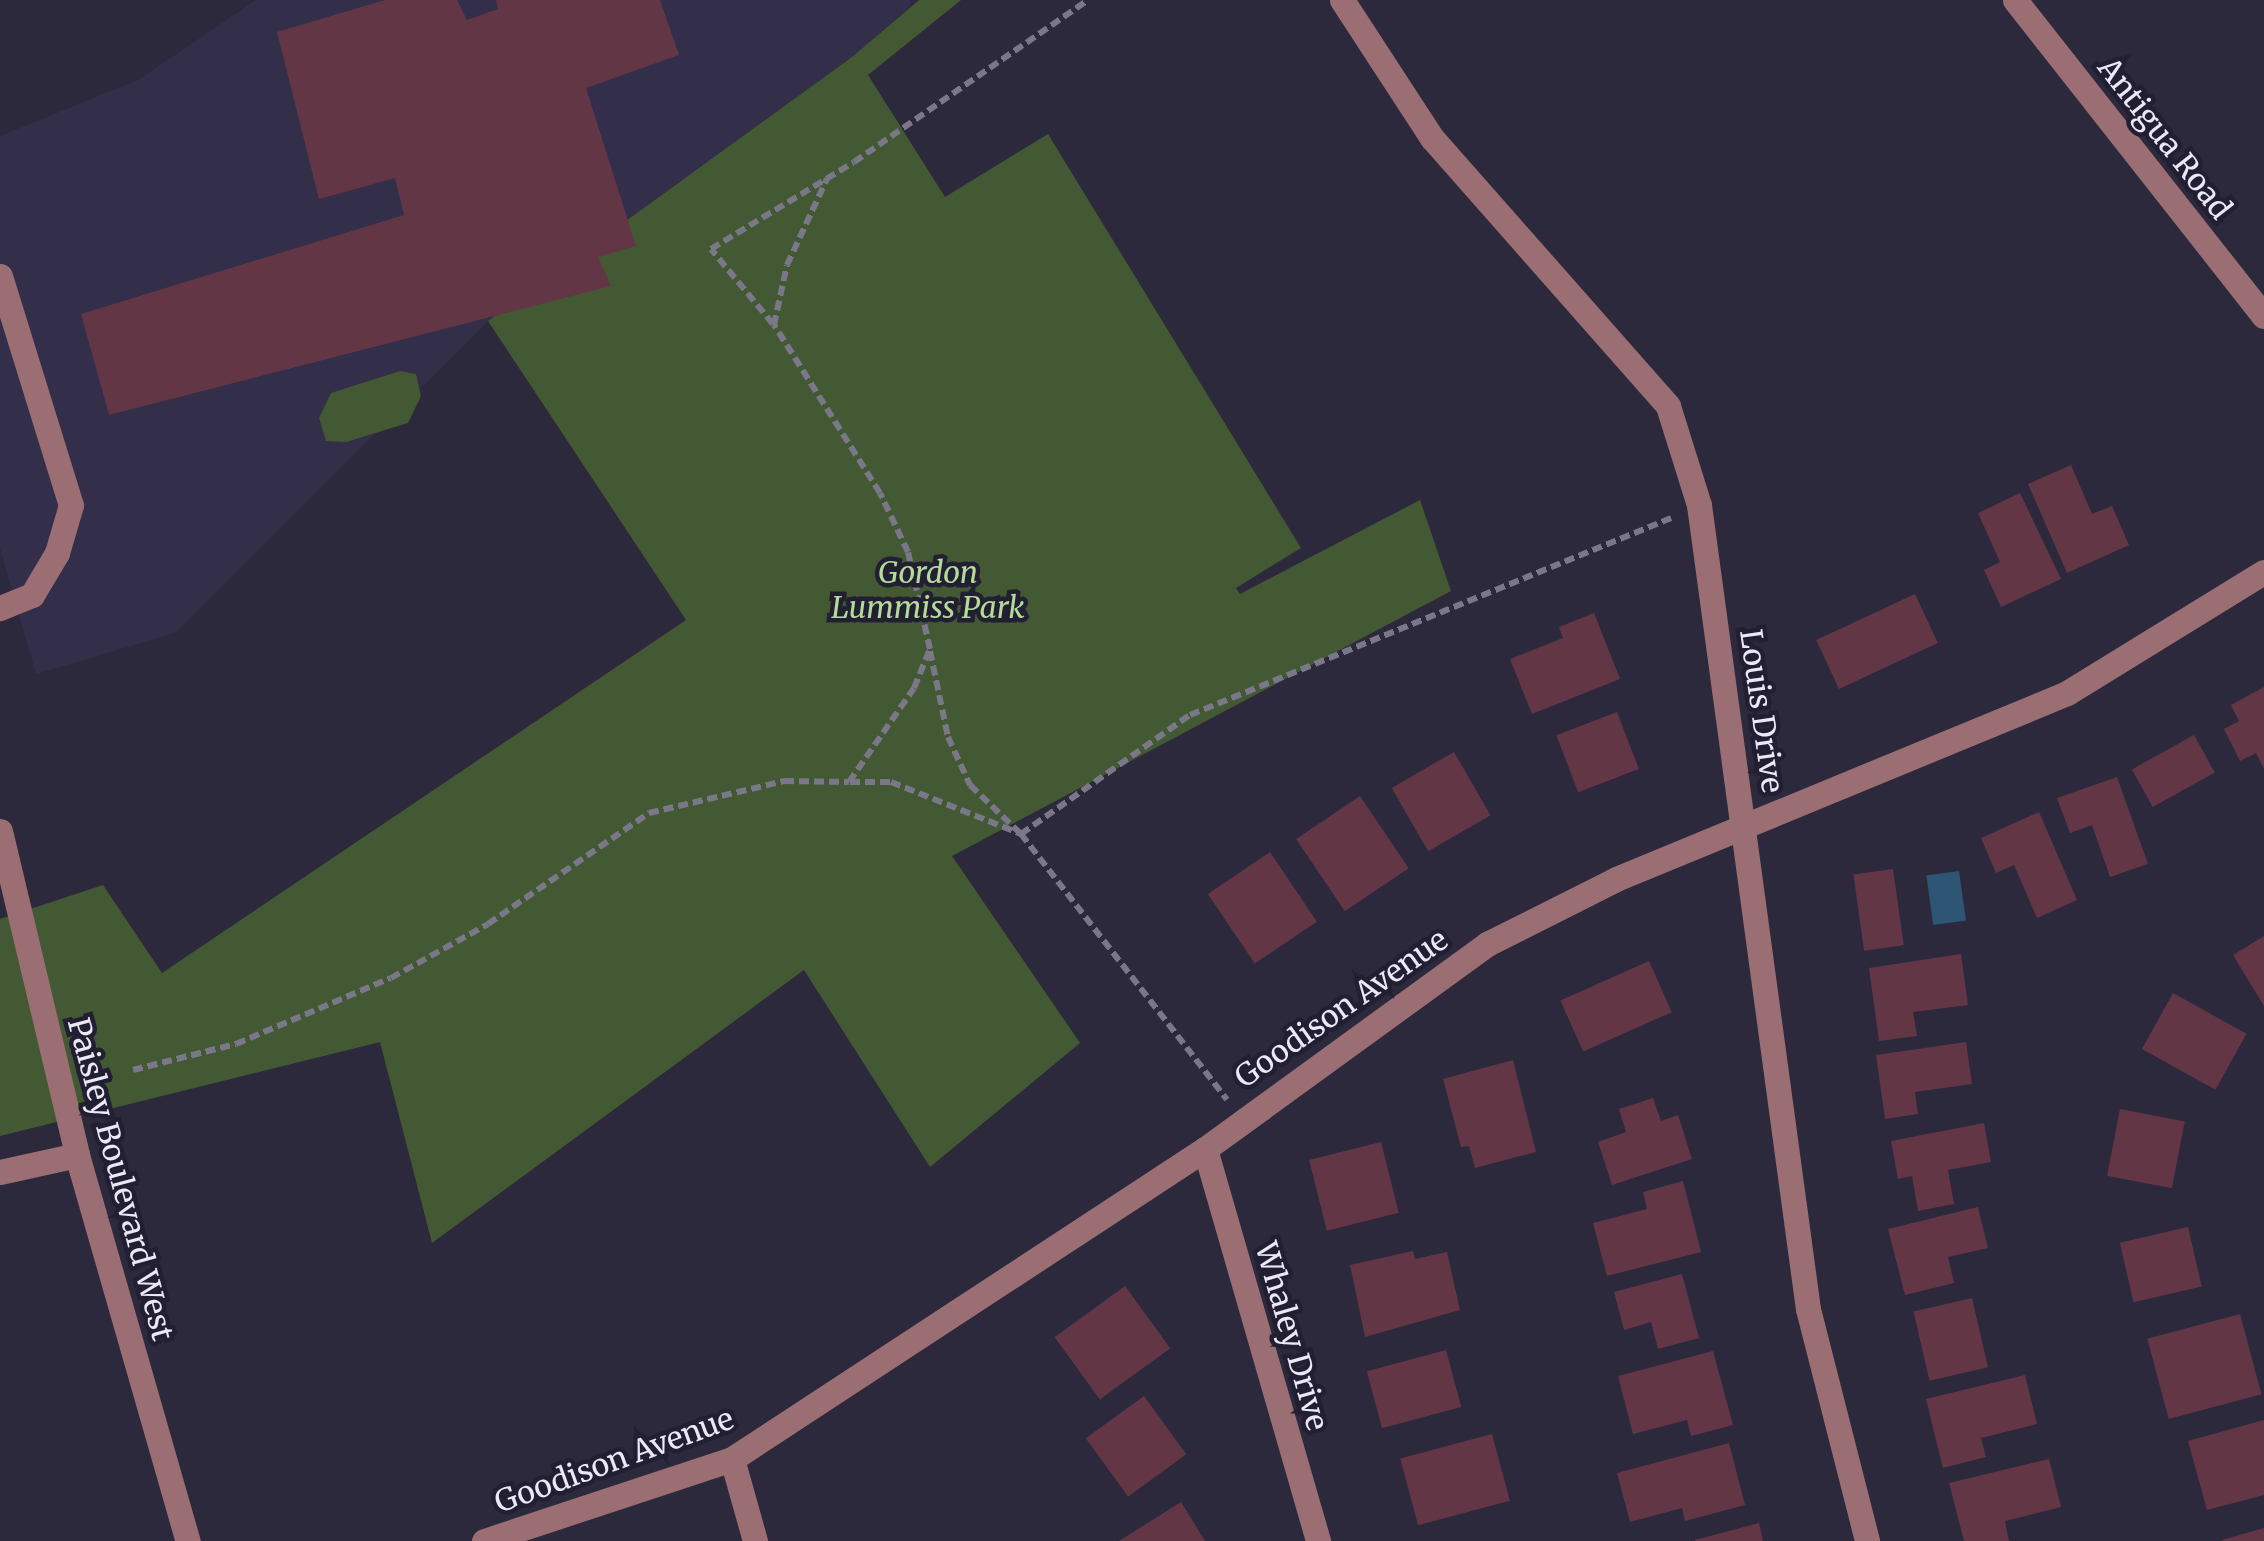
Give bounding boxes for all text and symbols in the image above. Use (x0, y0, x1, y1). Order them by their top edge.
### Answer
street label: Antigua Road (2091, 50, 2239, 226)
park label: Gordon Lummiss Park (831, 554, 1025, 624)
street label: Louis Drive (1733, 627, 1791, 795)
street label: Goodison Avenue (1228, 921, 1454, 1095)
street label: Paisley Boulevard West (61, 1014, 181, 1344)
street label: Whaley Drive (1248, 1238, 1336, 1434)
street label: Goodison Avenue (490, 1400, 738, 1520)

